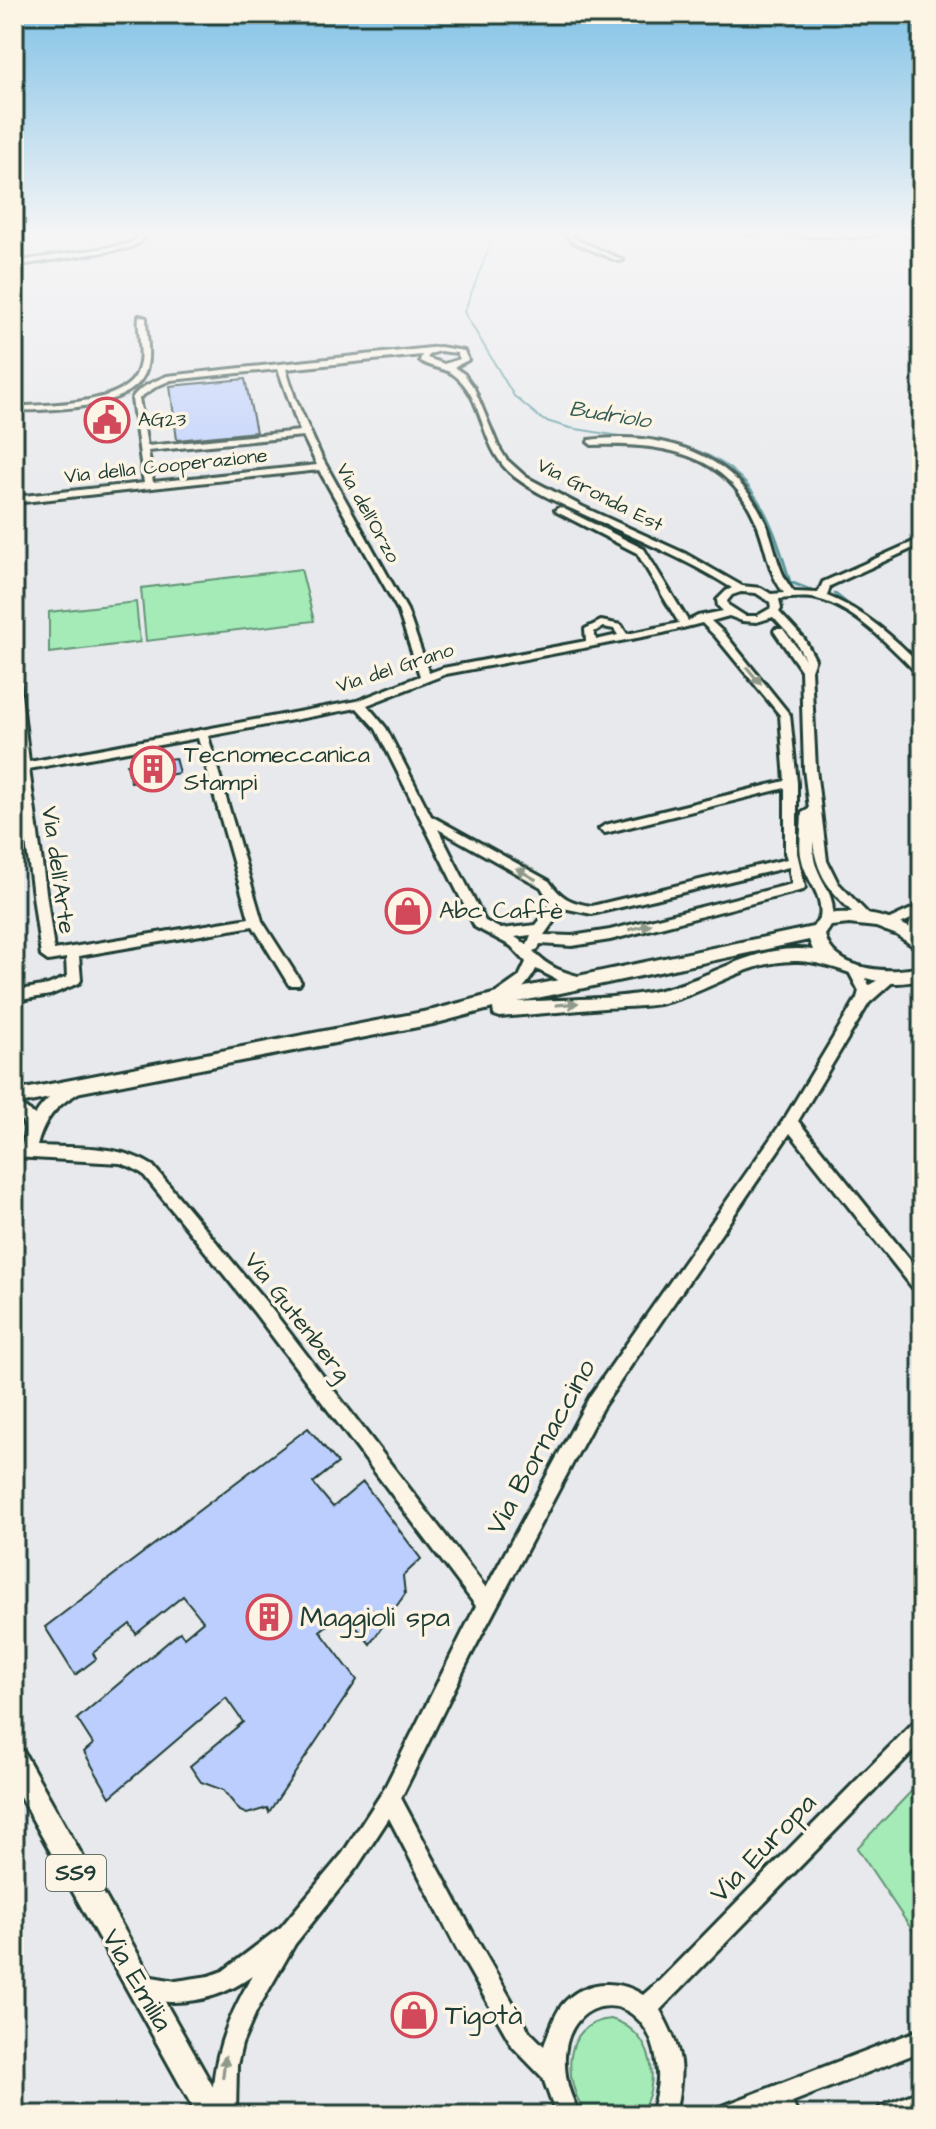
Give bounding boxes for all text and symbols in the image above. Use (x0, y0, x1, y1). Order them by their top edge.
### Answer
water label: Budriolo (567, 393, 654, 437)
public building icon: AG23 (83, 396, 131, 444)
place label: AG23 (138, 406, 186, 434)
street label: Via della Cooperazione (63, 441, 269, 491)
street label: Via Gronda Est (532, 451, 668, 539)
street label: Via dell'Orzo (329, 458, 407, 568)
street label: Via del Grano (333, 636, 457, 700)
one-way arrow (745, 666, 762, 686)
place label: Tecnomeccanica Stampi (184, 738, 370, 800)
building icon: Tecnomeccanica Stampi (129, 745, 177, 793)
street label: Via dell'Arte (32, 804, 84, 936)
one-way arrow (515, 867, 537, 881)
shop icon: Abc Caffè (384, 887, 432, 935)
place label: Abc Caffè (439, 894, 563, 928)
one-way arrow (627, 921, 652, 933)
one-way arrow (555, 997, 580, 1010)
street label: Via Gutenberg (235, 1245, 358, 1390)
street label: Via Bornaccino (476, 1352, 606, 1542)
building icon: Maggioli spa (245, 1593, 293, 1641)
place label: Maggioli spa (300, 1598, 450, 1638)
street label: Via Europa (701, 1784, 825, 1912)
road number: SS9 (46, 1855, 106, 1891)
street label: Via Emilia (92, 1921, 182, 2039)
shop icon: Tigotà (390, 1991, 438, 2039)
place label: Tigotà (445, 1996, 522, 2036)
one-way arrow (218, 2055, 231, 2080)

